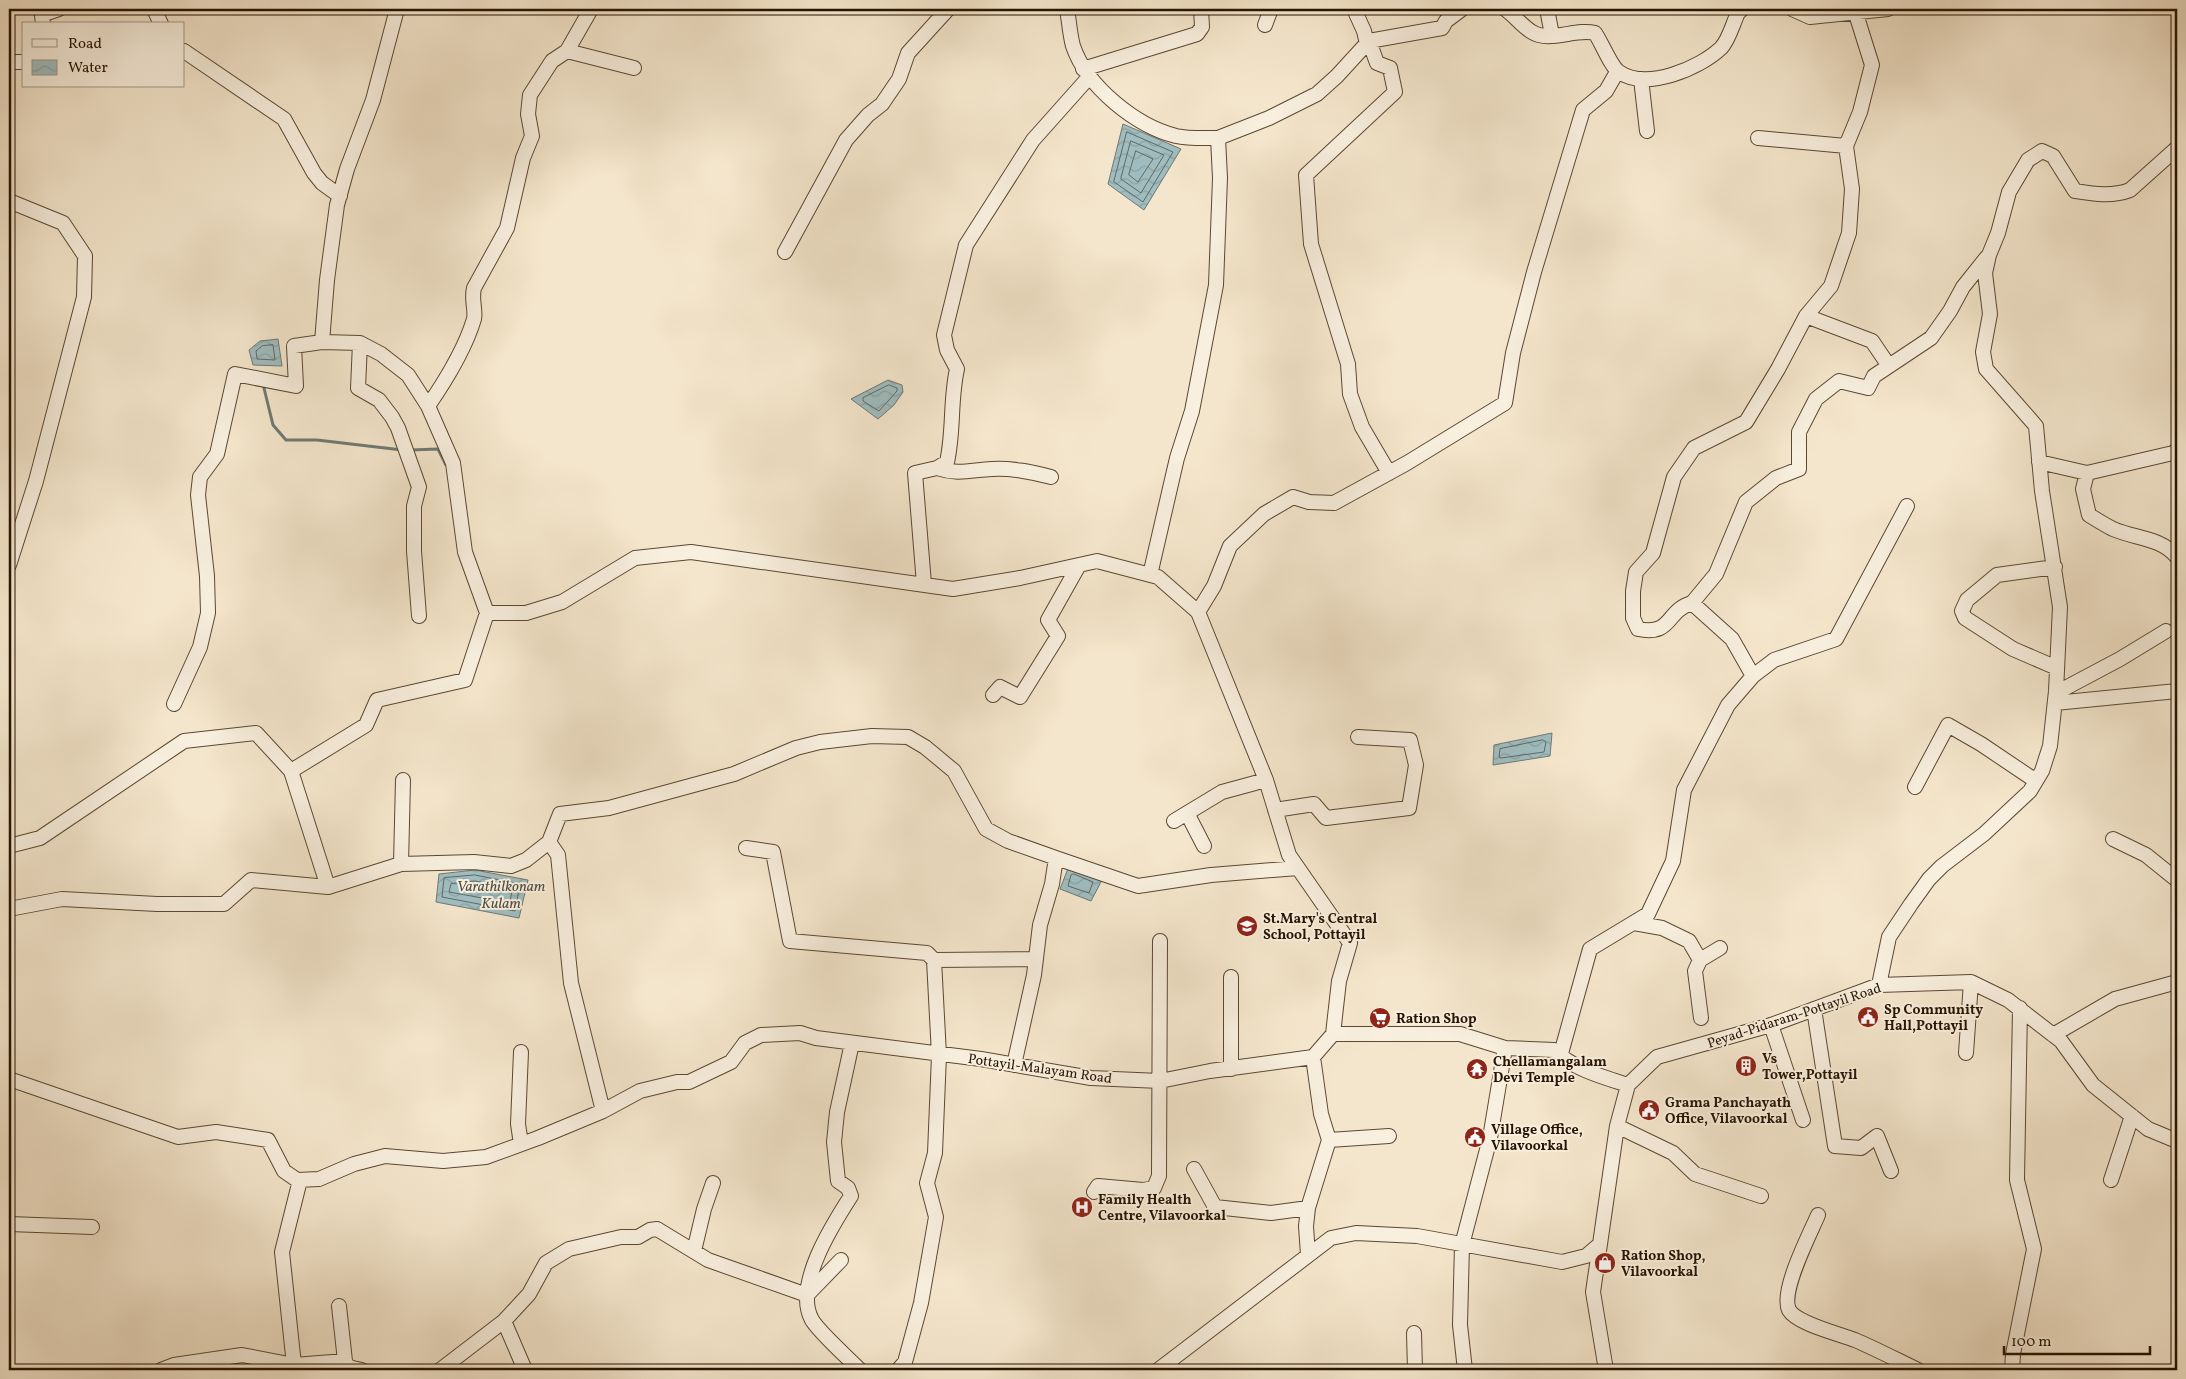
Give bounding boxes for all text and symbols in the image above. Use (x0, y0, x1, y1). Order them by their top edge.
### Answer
legend (22, 22, 185, 88)
text: Road (68, 34, 102, 55)
text: Water (68, 58, 108, 79)
water label: Varathilkonam Kulam (457, 877, 546, 915)
place label: St.Mary's Central School, Pottayil (1263, 910, 1378, 945)
school or university icon: St.Mary's Central School, Pottayil (1235, 914, 1259, 938)
street label: Peyad-Pidaram-Pottayil Road (1705, 979, 1884, 1054)
place label: Sp Community Hall,Pottayil (1884, 1001, 1983, 1036)
public building icon: Sp Community Hall,Pottayil (1856, 1005, 1880, 1029)
supermarket icon: Ration Shop (1368, 1006, 1392, 1030)
place label: Ration Shop (1396, 1010, 1477, 1029)
street label: Pottayil-Malayam Road (967, 1050, 1113, 1089)
place label: Vs Tower,Pottayil (1762, 1050, 1858, 1085)
place label: Chellamangalam Devi Temple (1493, 1053, 1607, 1088)
building icon: Vs Tower,Pottayil (1734, 1054, 1758, 1078)
temple icon: Chellamangalam Devi Temple (1465, 1057, 1489, 1081)
place label: Grama Panchayath Office, Vilavoorkal (1665, 1094, 1791, 1129)
public building icon: Grama Panchayath Office, Vilavoorkal (1637, 1098, 1661, 1122)
place label: Village Office, Vilavoorkal (1491, 1121, 1583, 1156)
public building icon: Village Office, Vilavoorkal (1463, 1125, 1487, 1149)
place label: Family Health Centre, Vilavoorkal (1098, 1191, 1226, 1226)
hospital icon: Family Health Centre, Vilavoorkal (1070, 1195, 1094, 1219)
place label: Ration Shop, Vilavoorkal (1621, 1247, 1706, 1282)
shop icon: Ration Shop, Vilavoorkal (1593, 1251, 1617, 1275)
scale bar (2004, 1324, 2150, 1356)
text: 100 m (2011, 1332, 2051, 1353)

